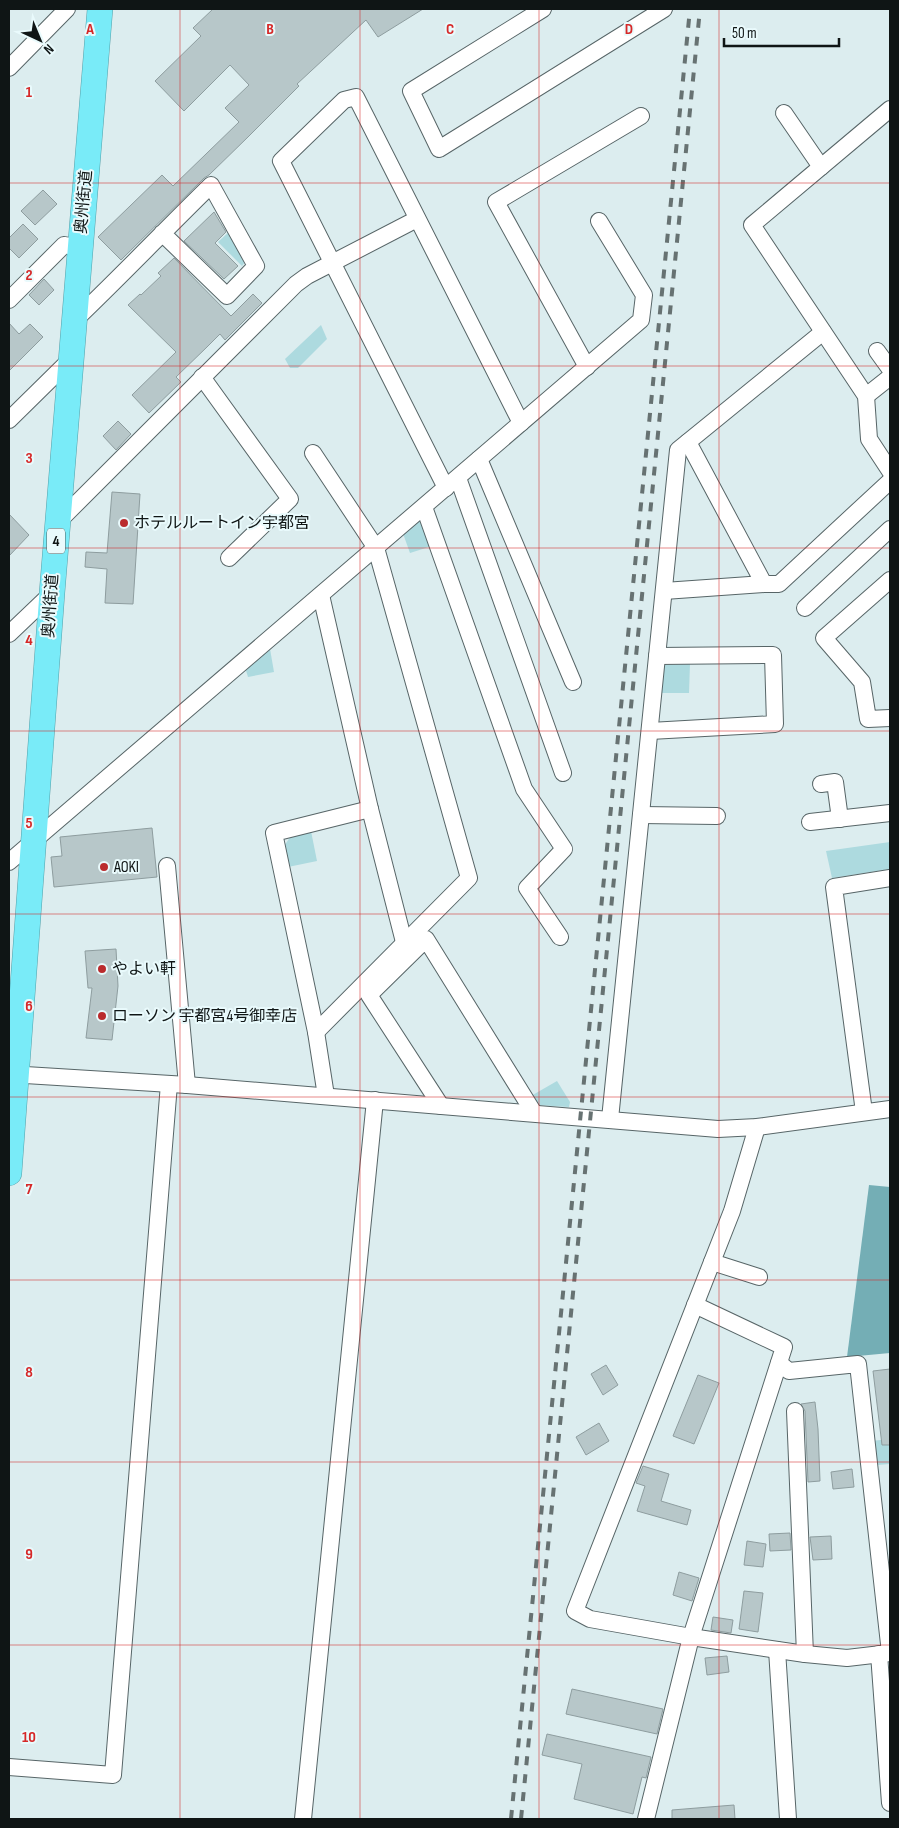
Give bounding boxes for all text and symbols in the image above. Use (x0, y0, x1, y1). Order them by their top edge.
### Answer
north arrow (15, 15, 65, 65)
scale bar (724, 15, 839, 47)
text: A (85, 20, 94, 39)
text: B (266, 20, 274, 39)
text: C (446, 20, 454, 39)
text: D (625, 20, 633, 39)
text: 50 m (732, 24, 757, 43)
text: N (40, 40, 57, 58)
text: 1 (26, 83, 33, 102)
street label: 奥州街道 (72, 169, 96, 235)
text: 2 (25, 266, 33, 285)
text: 3 (25, 449, 33, 468)
place label: ホテルルートイン宇都宮 (134, 514, 310, 533)
marker: ホテルルートイン宇都宮 (118, 517, 130, 529)
road number: 4 (47, 528, 65, 554)
street label: 奥州街道 (39, 573, 63, 639)
text: 4 (25, 631, 33, 650)
text: 5 (25, 814, 33, 833)
place label: AOKI (113, 858, 139, 877)
marker: AOKI (98, 861, 110, 873)
place label: やよい軒 (112, 960, 176, 979)
marker: やよい軒 (96, 963, 108, 975)
text: 6 (25, 997, 33, 1016)
place label: ローソン 宇都宮4号御幸店 (112, 1007, 297, 1026)
marker: ローソン 宇都宮4号御幸店 (96, 1010, 108, 1022)
text: 7 (26, 1180, 33, 1199)
text: 8 (25, 1363, 33, 1382)
text: 9 (25, 1545, 33, 1564)
text: 10 (22, 1728, 36, 1747)

